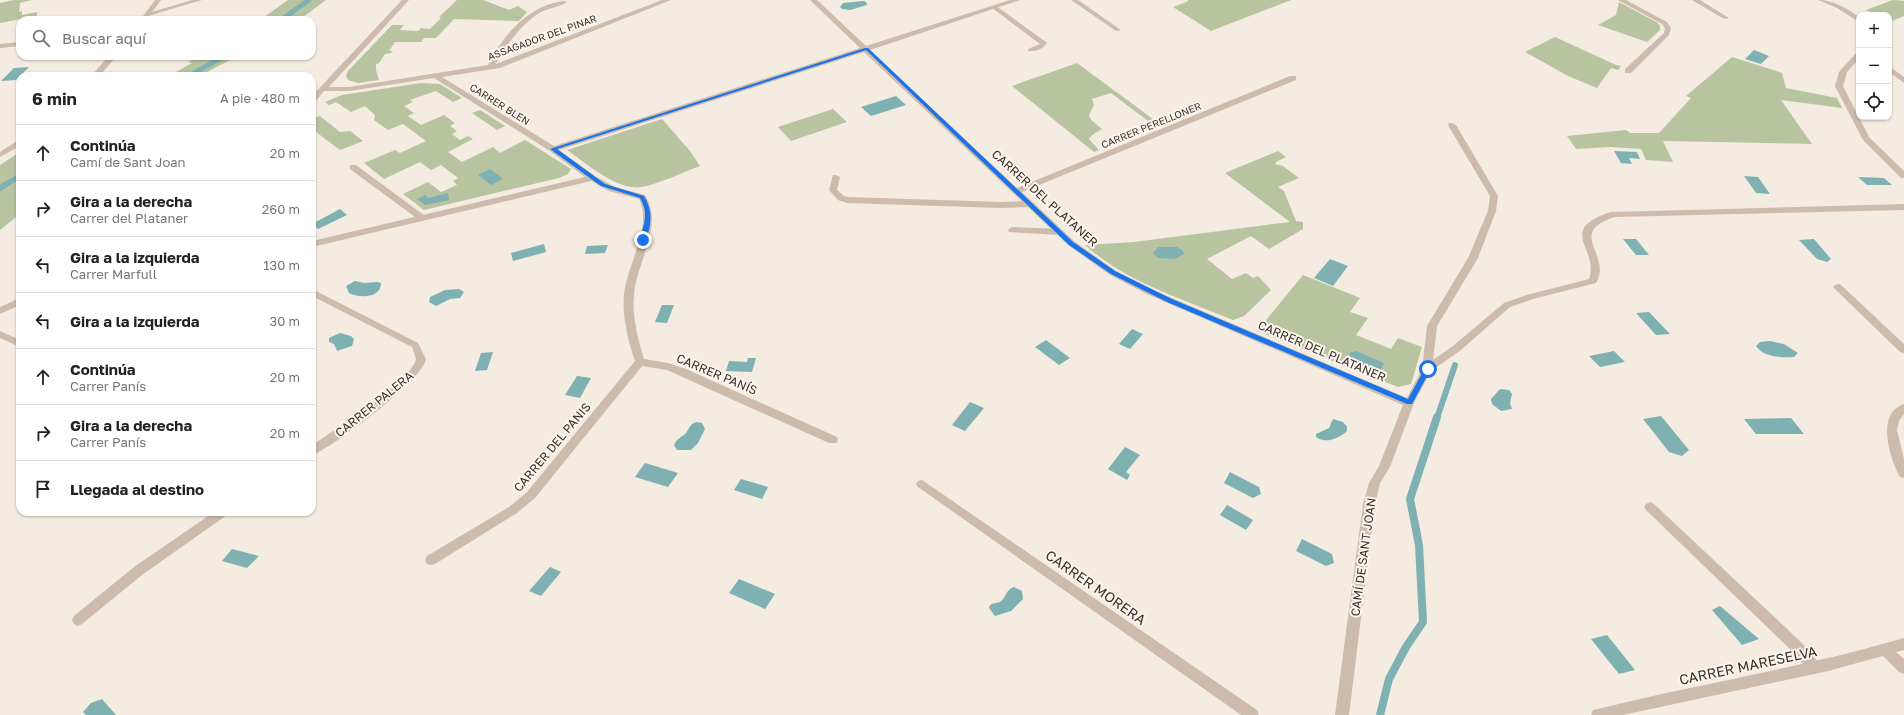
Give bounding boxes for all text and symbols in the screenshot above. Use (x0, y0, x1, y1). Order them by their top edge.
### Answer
street label: ASSAGADOR DEL PINAR (486, 12, 598, 62)
map controls (1856, 12, 1892, 120)
button: + (1856, 12, 1892, 48)
search box (16, 16, 316, 60)
icon: search (30, 27, 52, 49)
text: Buscar aquí (62, 29, 146, 47)
button: − (1856, 48, 1892, 84)
street label: CARRER BLEN (468, 81, 532, 127)
button: locate (1856, 84, 1892, 120)
text: 6 min (32, 88, 77, 109)
text: A pie · 480 m (220, 90, 300, 106)
street label: CARRER PERELLONER (1099, 99, 1203, 151)
text: Continúa (70, 136, 136, 154)
icon: ahead (32, 142, 54, 164)
text: 20 m (270, 145, 300, 161)
street label: CARRER DEL PLATANER (989, 146, 1101, 250)
text: Camí de Sant Joan (70, 154, 186, 170)
text: Gira a la derecha (70, 192, 192, 210)
icon: right (32, 198, 54, 220)
text: 260 m (262, 201, 300, 217)
text: Carrer del Plataner (70, 210, 188, 226)
route end (634, 231, 652, 249)
text: Gira a la izquierda (70, 248, 200, 266)
icon: left (32, 254, 54, 276)
text: 130 m (263, 257, 300, 273)
text: Carrer Marfull (70, 266, 157, 282)
icon: left (32, 310, 54, 332)
text: Gira a la izquierda (70, 312, 200, 330)
text: 30 m (270, 313, 300, 329)
street label: CARRER DEL PLATANER (1256, 317, 1388, 385)
street label: CARRER PANÍS (674, 350, 760, 398)
text: Continúa (70, 360, 136, 378)
route start (1419, 360, 1437, 378)
icon: ahead (32, 366, 54, 388)
street label: CARRER PALERA (332, 368, 416, 440)
text: 20 m (270, 369, 300, 385)
text: Carrer Panís (70, 378, 146, 394)
street label: CARRER DEL PANIS (510, 399, 594, 495)
text: Gira a la derecha (70, 416, 192, 434)
icon: right (32, 422, 54, 444)
text: 20 m (270, 425, 300, 441)
text: Carrer Panís (70, 434, 146, 450)
icon: arrive (32, 478, 54, 500)
text: Llegada al destino (70, 480, 204, 498)
street label: CAMÍ DE SANT JOAN (1347, 497, 1379, 617)
street label: CARRER MORERA (1043, 546, 1150, 628)
street label: CARRER MARESELVA (1678, 642, 1819, 688)

